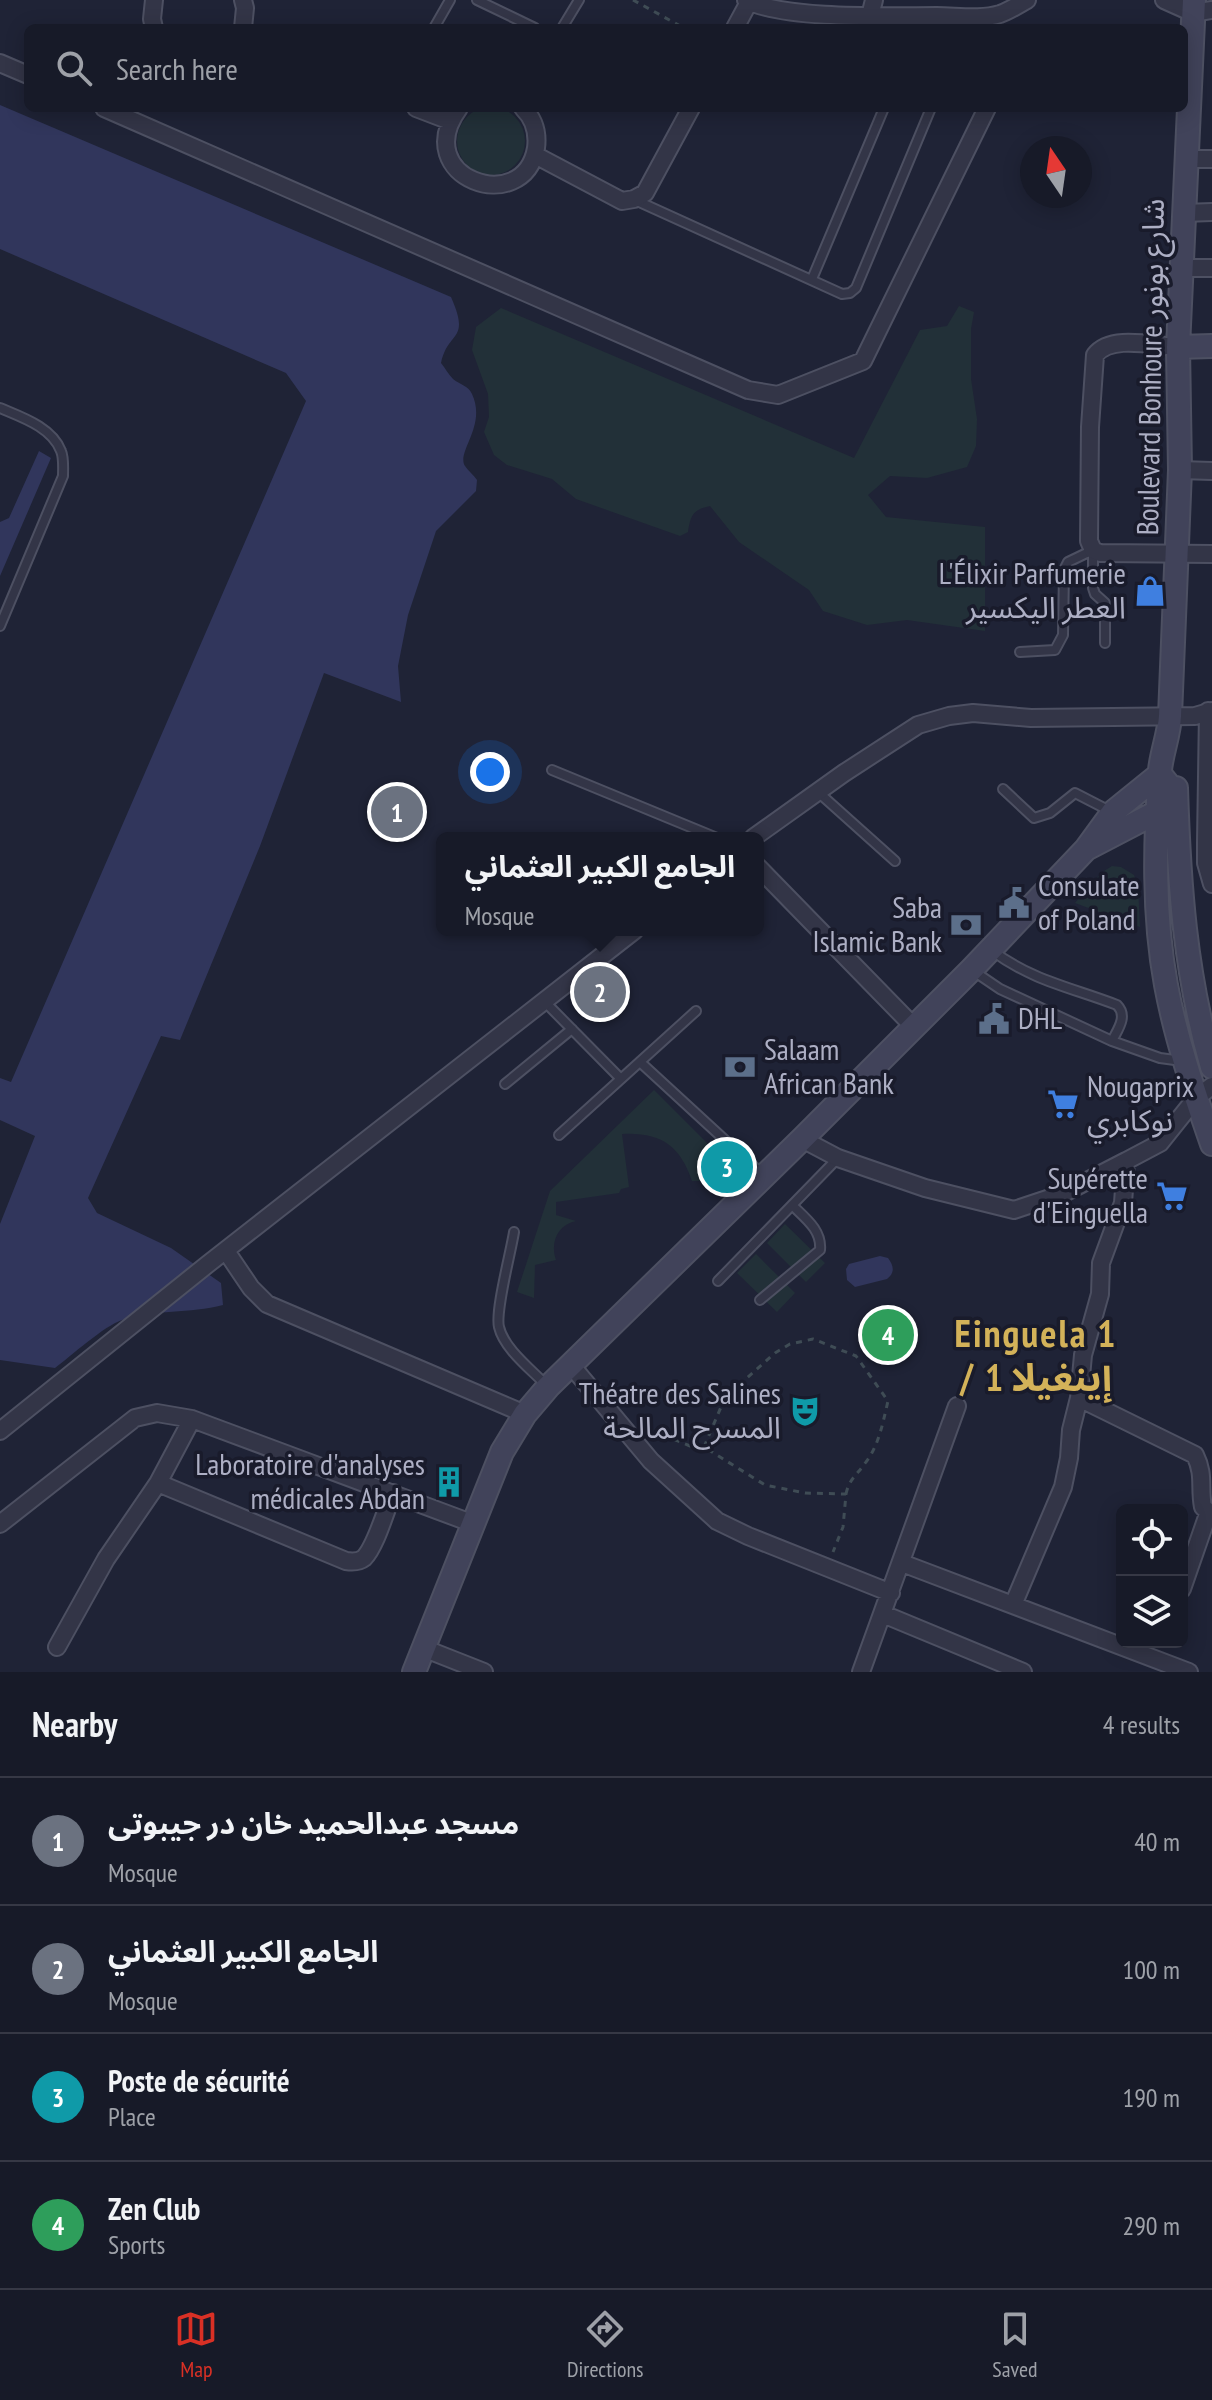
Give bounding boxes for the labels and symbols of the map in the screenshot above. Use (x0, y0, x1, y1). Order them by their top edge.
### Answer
north arrow (1020, 136, 1092, 208)
street label: Boulevard Bonhoure شارع بونور (1127, 198, 1176, 536)
place label: L'Élixir Parfumerie العطر اليكسير (939, 553, 1126, 626)
shop icon: L'Élixir Parfumerie العطر اليكسير (1133, 574, 1167, 608)
your location (470, 752, 510, 792)
pin: 1 (371, 782, 423, 842)
place label: Consulate of Poland (1038, 865, 1140, 938)
public building icon: Consulate of Poland (997, 886, 1031, 920)
place label: Saba Islamic Bank (812, 887, 942, 960)
bank icon: Saba Islamic Bank (949, 908, 983, 942)
pin: 2 (574, 962, 626, 1022)
place label: DHL (1018, 998, 1063, 1037)
public building icon: DHL (977, 1002, 1011, 1036)
place label: Salaam African Bank (764, 1029, 894, 1102)
bank icon: Salaam African Bank (723, 1050, 757, 1084)
place label: Nougaprix نوكابري (1087, 1066, 1194, 1144)
supermarket icon: Nougaprix نوكابري (1046, 1087, 1080, 1121)
pin: 3 (701, 1137, 753, 1197)
place label: Supérette d'Einguella (1033, 1158, 1148, 1231)
supermarket icon: Supérette d'Einguella (1155, 1179, 1189, 1213)
pin: 4 (862, 1305, 914, 1365)
district label: Einguela 1 / إينغيلا 1 (955, 1308, 1117, 1404)
place label: Théatre des Salines المسرح المالحة (579, 1373, 781, 1450)
theatre icon: Théatre des Salines المسرح المالحة (788, 1394, 822, 1428)
place label: Laboratoire d'analyses médicales Abdan (195, 1444, 425, 1517)
building icon: Laboratoire d'analyses médicales Abdan (432, 1465, 466, 1499)

